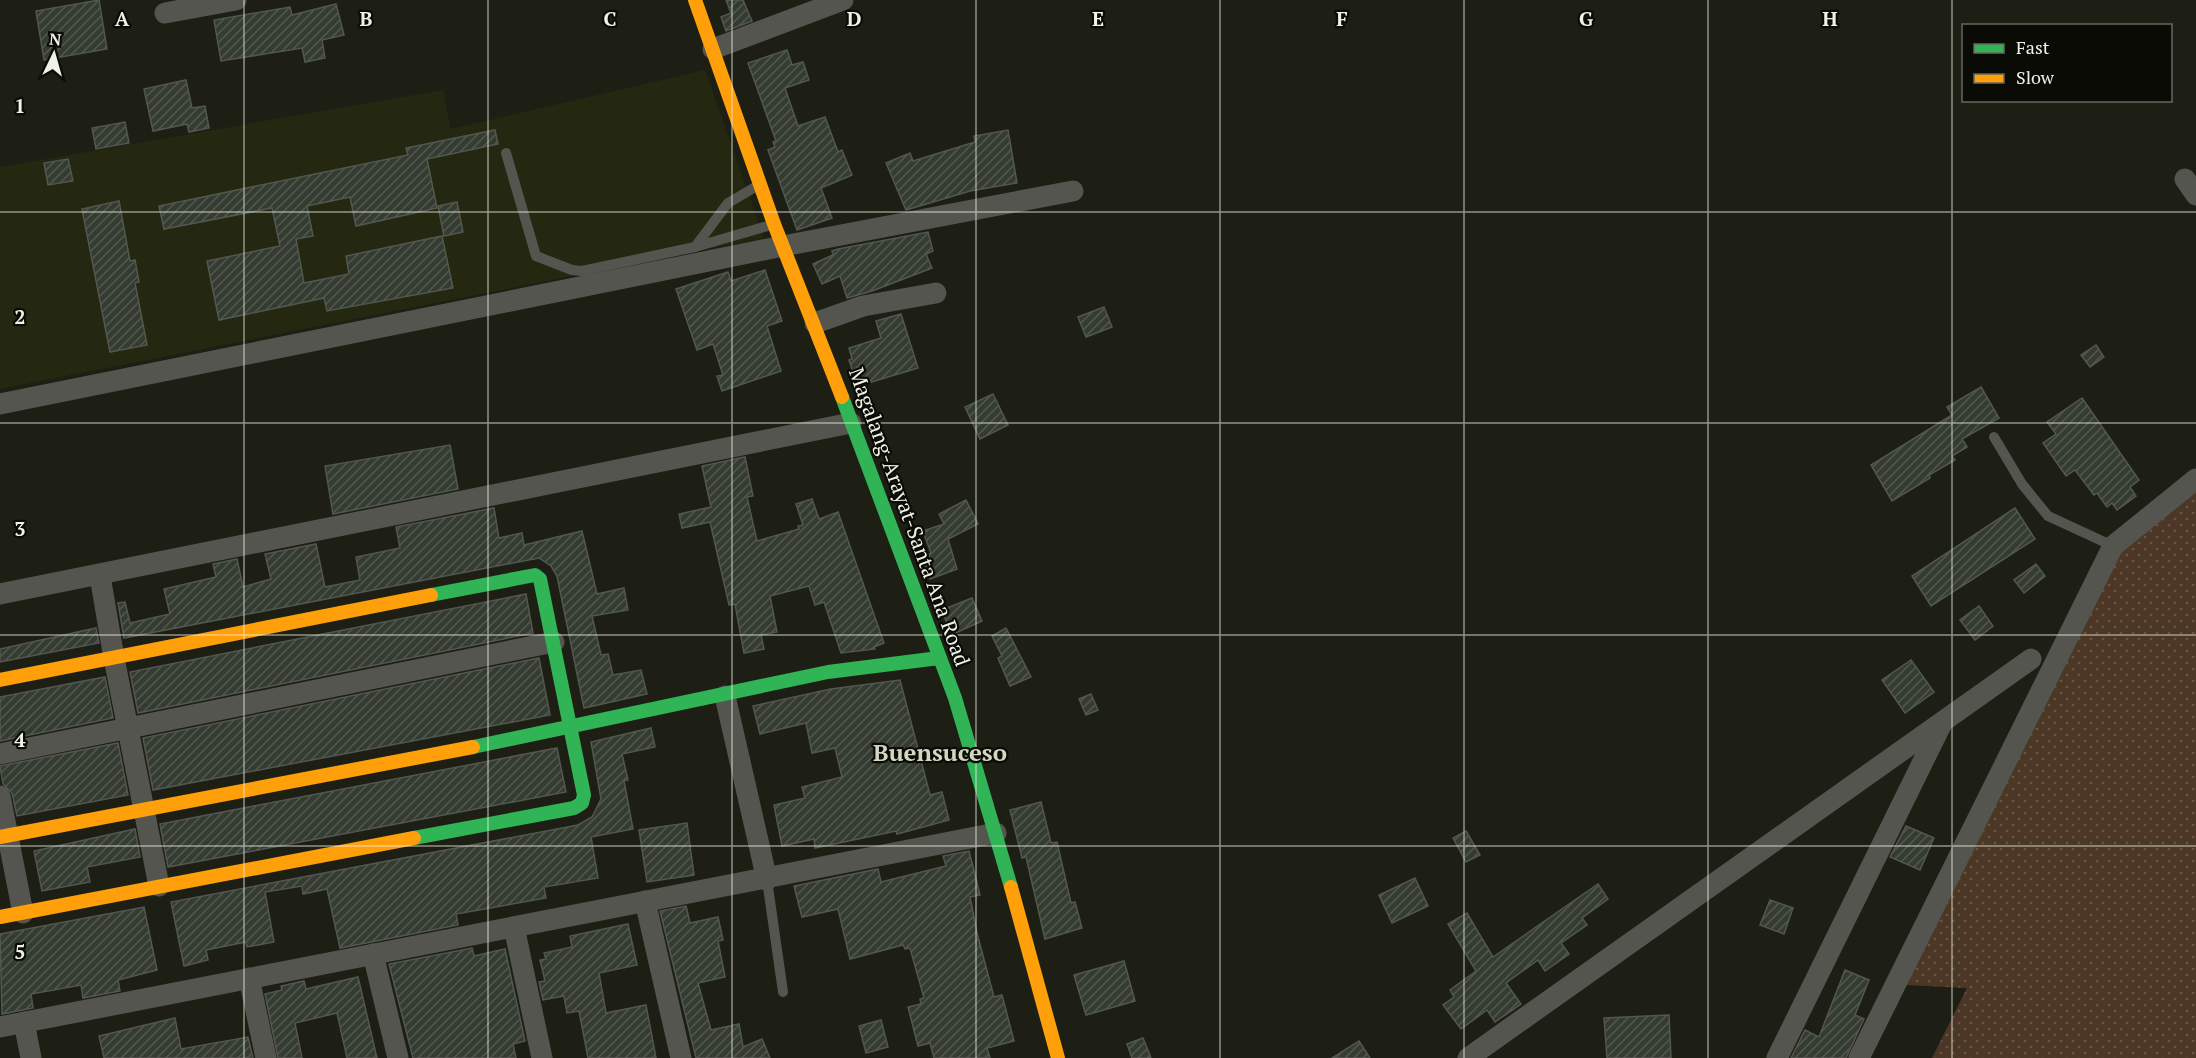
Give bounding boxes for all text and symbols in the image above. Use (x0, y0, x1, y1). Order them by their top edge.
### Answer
text: A (115, 5, 130, 32)
text: B (360, 5, 373, 32)
text: C (603, 5, 617, 32)
text: D (847, 5, 861, 32)
text: E (1092, 5, 1104, 32)
text: F (1336, 5, 1348, 32)
text: G (1579, 5, 1593, 32)
text: H (1822, 5, 1838, 32)
north arrow (24, 24, 84, 84)
legend (1962, 24, 2172, 102)
text: N (48, 28, 62, 51)
text: Fast (2016, 35, 2050, 59)
text: Slow (2016, 65, 2055, 89)
text: 1 (14, 92, 26, 119)
text: 2 (14, 303, 26, 330)
street label: Magalang-Arayat-Santa Ana Road (843, 363, 977, 670)
text: 3 (14, 515, 26, 542)
text: 4 (14, 726, 26, 753)
district label: Buensuceso (873, 736, 1007, 768)
text: 5 (14, 938, 26, 965)

